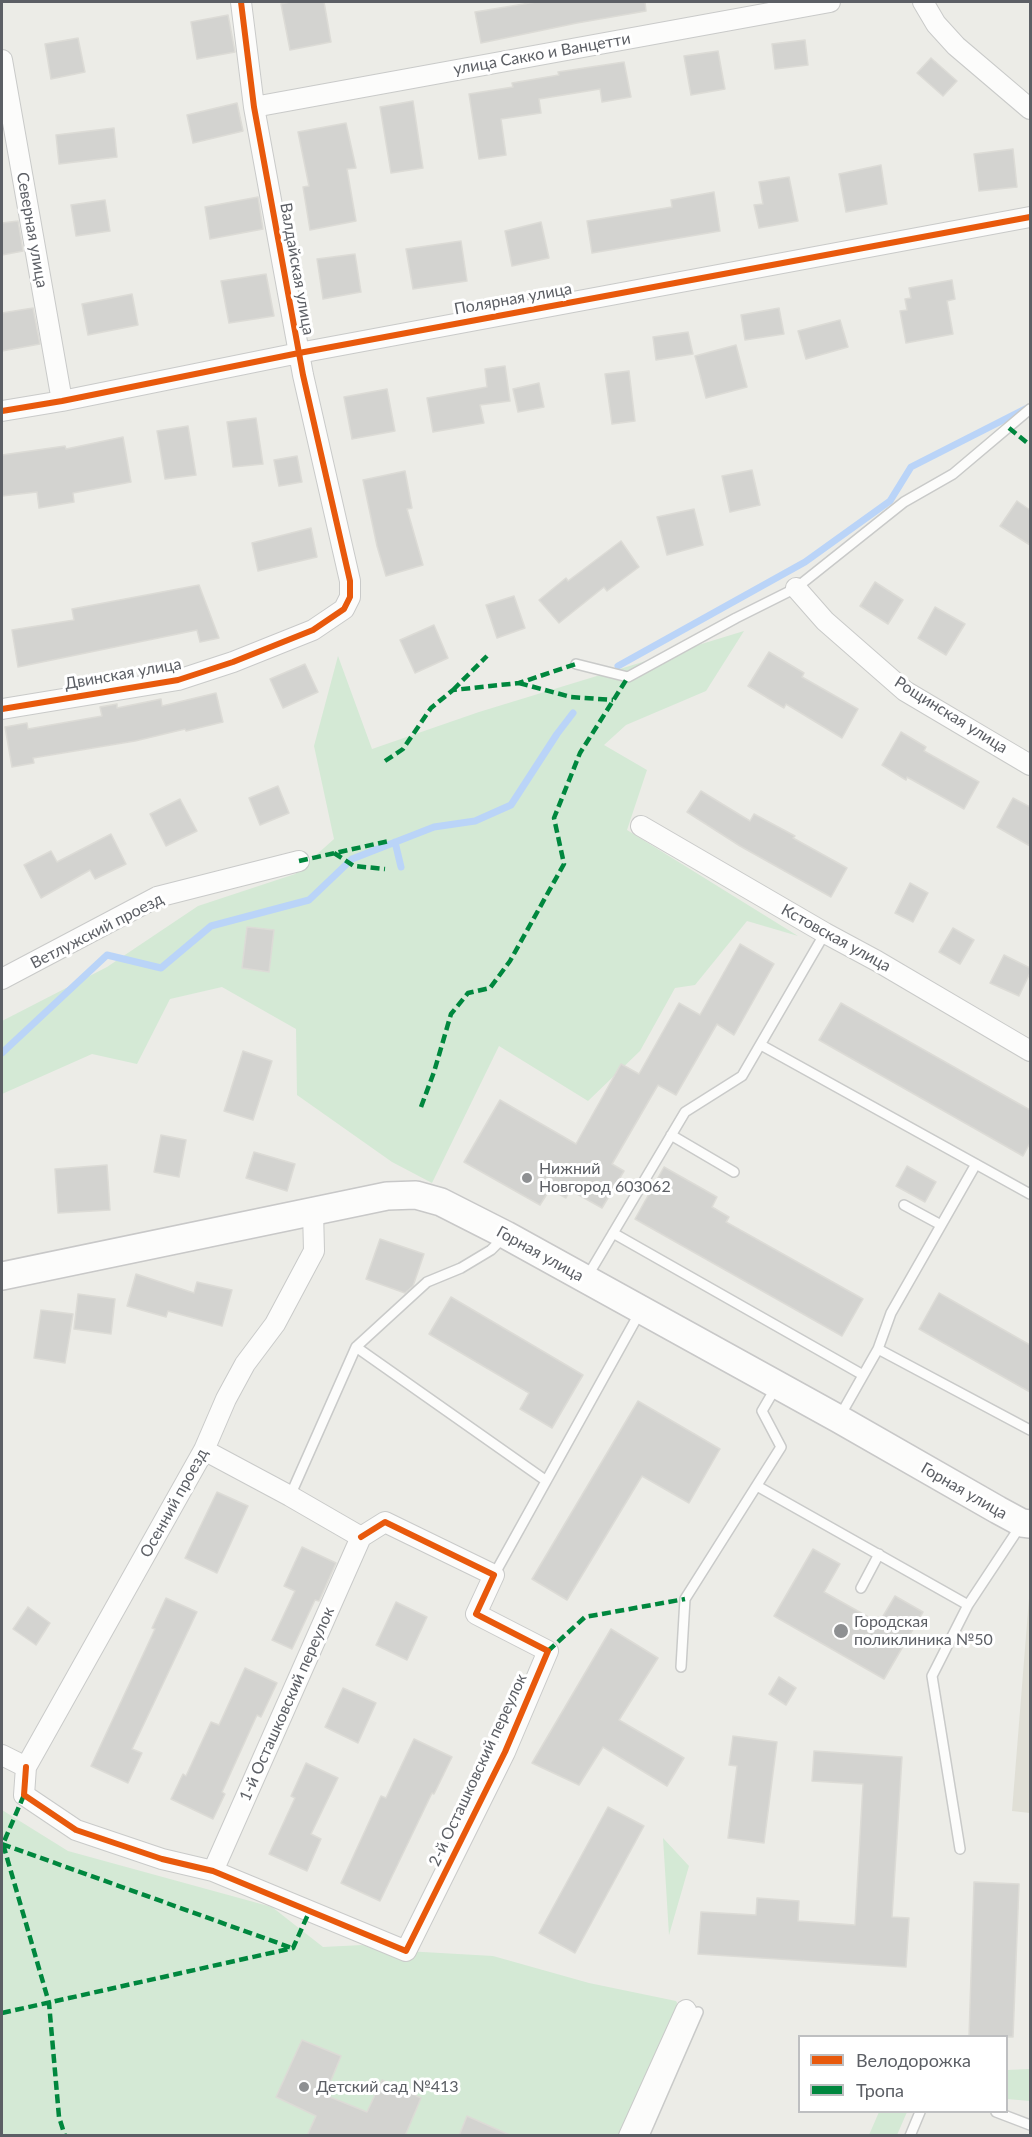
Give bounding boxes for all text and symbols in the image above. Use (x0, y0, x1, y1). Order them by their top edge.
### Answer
street label: улица Сакко и Ванцетти (452, 29, 632, 79)
street label: Северная улица (12, 171, 52, 289)
street label: Валдайская улица (276, 201, 318, 337)
street label: Полярная улица (453, 279, 573, 319)
street label: Двинская улица (63, 654, 183, 694)
street label: Рощинская улица (891, 672, 1011, 758)
street label: Ветлужский проезд (27, 889, 167, 973)
street label: Кстовская улица (778, 900, 894, 976)
place label: Нижний Новгород 603062 (539, 1159, 671, 1197)
marker: Нижний Новгород 603062 (520, 1171, 534, 1185)
street label: Горная улица (493, 1222, 587, 1286)
street label: Осенний проезд (136, 1445, 212, 1561)
street label: Горная улица (917, 1459, 1011, 1523)
street label: 1-й Осташковский переулок (235, 1604, 339, 1804)
place label: Городская поликлиника №50 (854, 1612, 993, 1650)
marker: Городская поликлиника №50 (832, 1622, 850, 1640)
street label: 2-й Осташковский переулок (425, 1671, 531, 1869)
legend (798, 2035, 1008, 2113)
text: Велодорожка (856, 2049, 971, 2071)
place label: Детский сад №413 (316, 2077, 459, 2097)
text: Тропа (856, 2079, 904, 2101)
marker: Детский сад №413 (297, 2080, 311, 2094)

